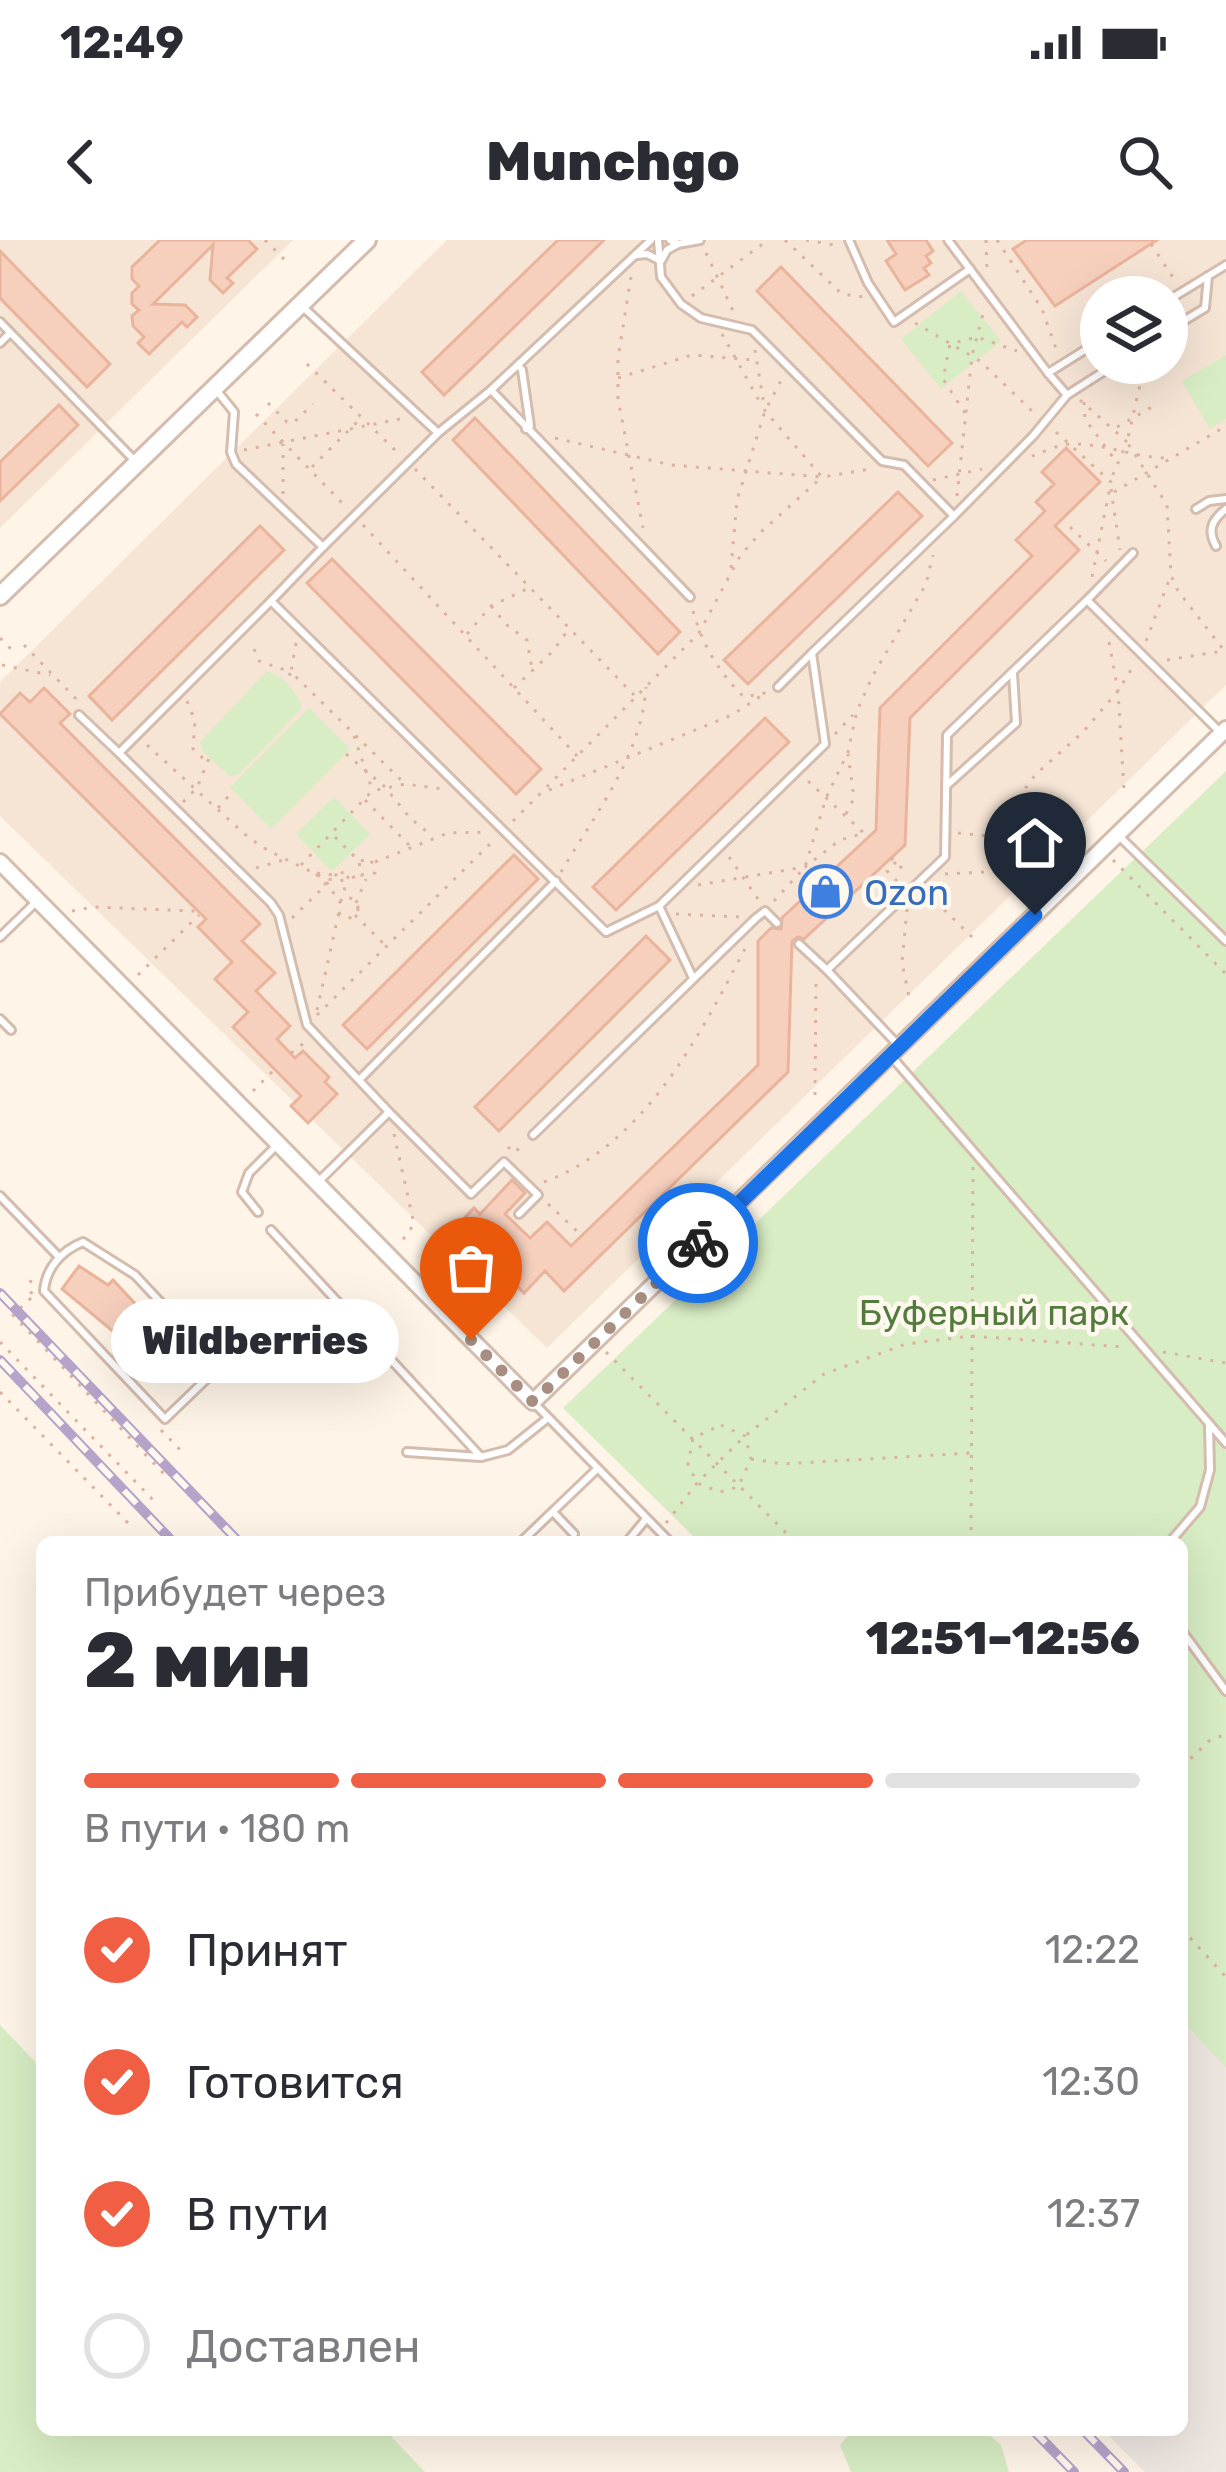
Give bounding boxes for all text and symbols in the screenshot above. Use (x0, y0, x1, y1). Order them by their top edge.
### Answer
text: 12:49 (60, 16, 184, 69)
icon: back (48, 129, 114, 195)
icon: search (1112, 129, 1178, 195)
text: Munchgo (486, 130, 740, 194)
map controls (1080, 276, 1188, 384)
button: layers (1080, 276, 1188, 384)
pin (984, 792, 1086, 915)
icon: home (1002, 810, 1068, 876)
shop icon: Ozon (797, 864, 853, 920)
place label: Ozon (864, 871, 949, 914)
courier (638, 1183, 758, 1303)
icon: bike (665, 1210, 731, 1276)
pin (420, 1217, 522, 1340)
icon: bag (438, 1235, 504, 1301)
park label: Буферный парк (859, 1291, 1129, 1334)
callout: Wildberries (111, 1298, 399, 1382)
text: Wildberries (142, 1318, 368, 1364)
text: Прибудет через (84, 1570, 386, 1616)
text: 12:51–12:56 (866, 1612, 1140, 1665)
text: 2 мин (84, 1614, 312, 1707)
text: В пути · 180 m (84, 1806, 350, 1852)
icon: check (84, 1917, 150, 1983)
text: Принят (186, 1924, 347, 1977)
text: 12:22 (1045, 1927, 1140, 1973)
icon: check (84, 2049, 150, 2115)
text: Готовится (186, 2056, 404, 2109)
text: 12:30 (1042, 2059, 1140, 2105)
icon: check (84, 2181, 150, 2247)
text: В пути (186, 2188, 329, 2241)
text: 12:37 (1047, 2191, 1140, 2237)
text: Доставлен (186, 2320, 420, 2373)

